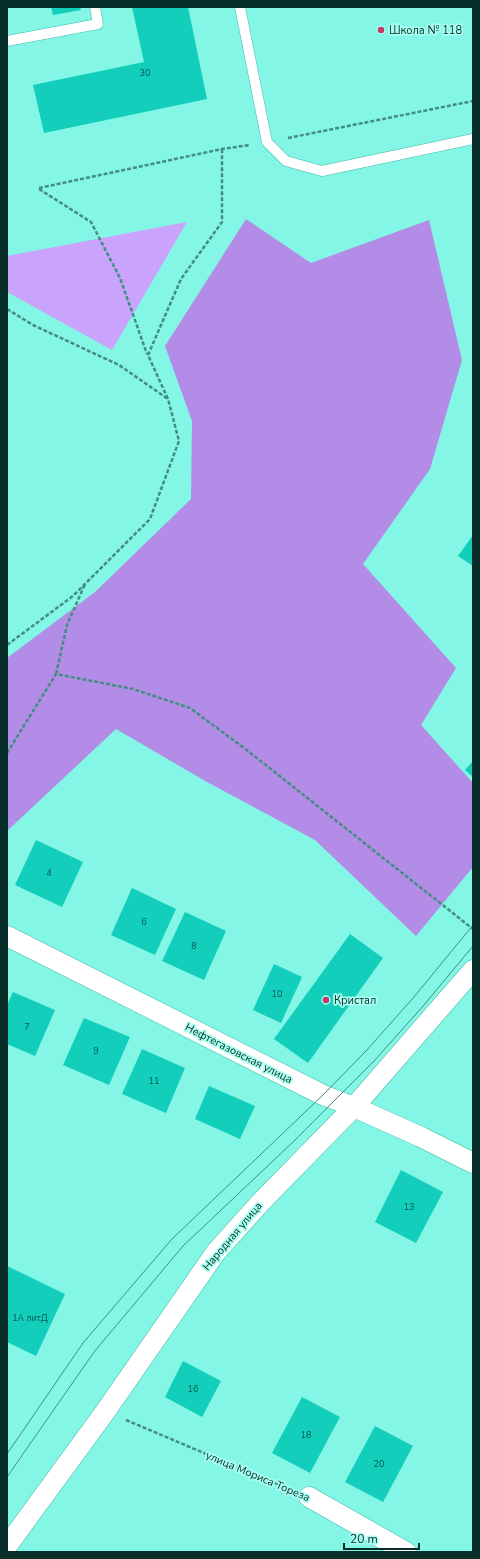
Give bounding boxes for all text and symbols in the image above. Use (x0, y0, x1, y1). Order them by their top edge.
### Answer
place label: Школа № 118 (389, 23, 462, 38)
marker: Школа № 118 (376, 25, 386, 35)
house number: 30 (140, 67, 150, 79)
house number: 4 (46, 867, 52, 879)
house number: 6 (141, 916, 147, 928)
house number: 8 (191, 940, 197, 952)
house number: 10 (272, 988, 282, 1000)
place label: Кристал (334, 993, 376, 1008)
marker: Кристал (321, 995, 331, 1005)
street label: Нефтегазовская улица (182, 1020, 295, 1087)
house number: 7 (24, 1021, 30, 1033)
house number: 9 (93, 1045, 99, 1057)
house number: 11 (149, 1075, 159, 1087)
street label: Народная улица (199, 1199, 266, 1274)
house number: 13 (404, 1201, 414, 1213)
house number: 1А литД (12, 1312, 48, 1324)
house number: 16 (188, 1383, 198, 1395)
house number: 18 (301, 1429, 311, 1441)
street label: улица Мориса Тореза (203, 1448, 312, 1505)
house number: 20 (374, 1458, 384, 1470)
scale bar (344, 1525, 419, 1551)
text: 20 m (350, 1531, 378, 1547)

